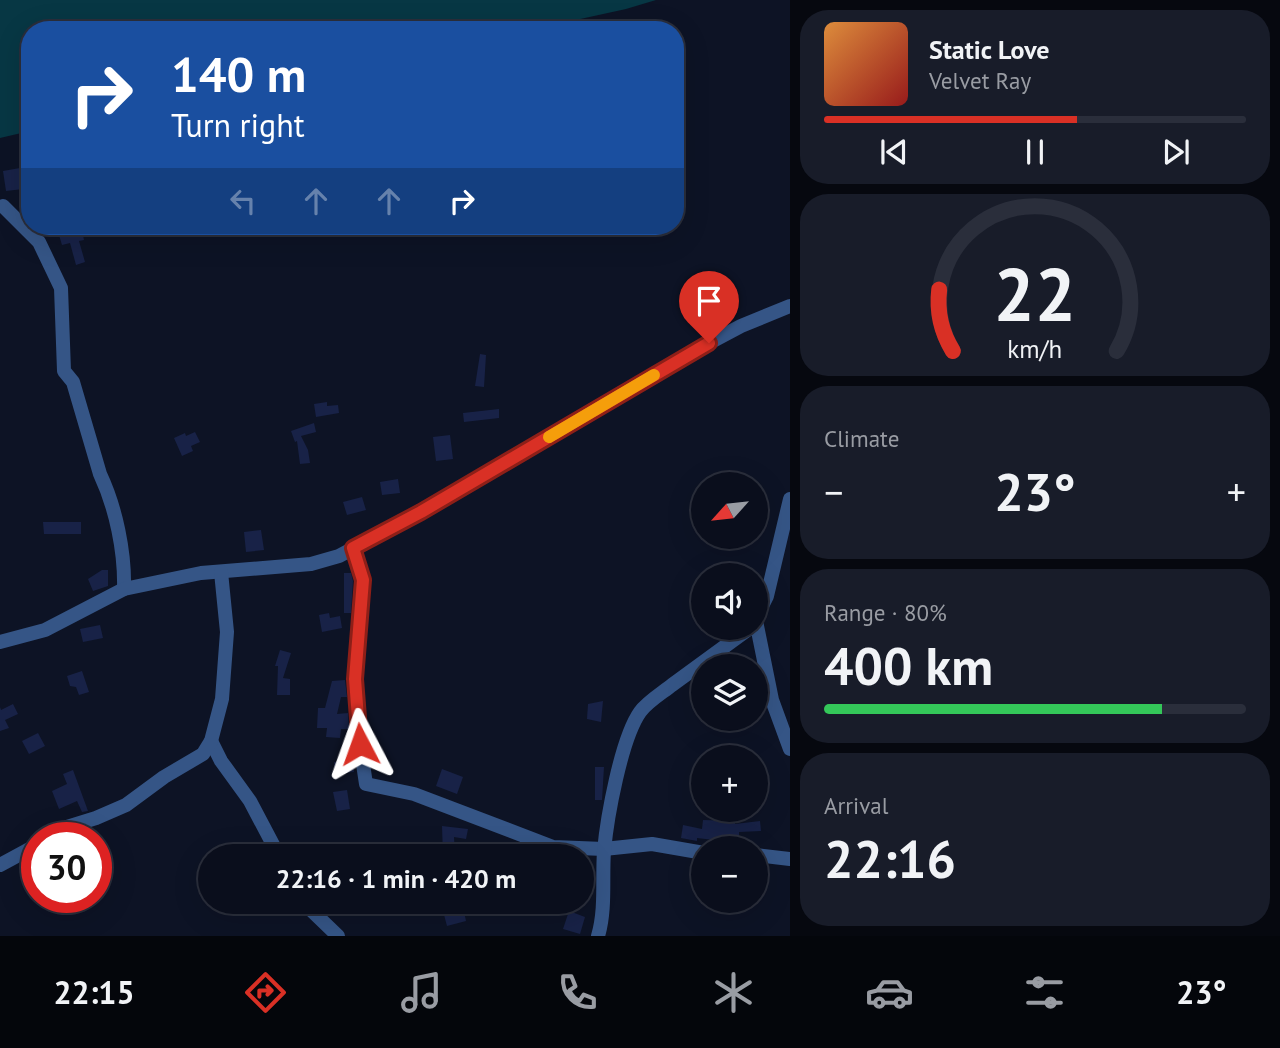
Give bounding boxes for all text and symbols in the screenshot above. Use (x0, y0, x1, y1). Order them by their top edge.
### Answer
text: Static Love (929, 33, 1050, 66)
text: 140 m (171, 42, 306, 106)
icon: right (56, 49, 147, 140)
text: Velvet Ray (929, 66, 1031, 95)
text: Turn right (171, 104, 305, 146)
icon: previous (875, 133, 913, 171)
icon: pause (1016, 133, 1054, 171)
icon: next (1157, 133, 1195, 171)
icon: left (224, 182, 262, 220)
icon: ahead (297, 182, 335, 220)
icon: ahead (370, 182, 408, 220)
icon: right (443, 182, 481, 220)
text: 22 (994, 247, 1076, 341)
pin (679, 271, 739, 343)
icon: arrive (690, 282, 728, 320)
text: km/h (1008, 332, 1062, 364)
text: Climate (824, 424, 899, 453)
text: 23° (994, 458, 1076, 525)
text: − (824, 467, 843, 516)
text: + (1227, 467, 1246, 516)
north arrow (691, 472, 768, 550)
map controls (691, 472, 768, 913)
button: sound (691, 563, 768, 640)
text: Range · 80% (824, 598, 947, 627)
text: 400 km (824, 632, 993, 699)
button: layers (691, 654, 768, 731)
position arrow (323, 707, 397, 781)
button: + (691, 745, 768, 822)
text: Arrival (824, 791, 888, 820)
speed limit sign: 30 (21, 822, 112, 913)
text: 22:16 (824, 825, 956, 892)
button: − (691, 836, 768, 913)
text: 22:16 · 1 min · 420 m (276, 862, 516, 895)
icon: directions (241, 968, 290, 1017)
icon: music (397, 968, 446, 1017)
icon: phone (553, 968, 602, 1017)
icon: climate (709, 968, 758, 1017)
icon: car (865, 968, 914, 1017)
icon: filters (1020, 968, 1069, 1017)
text: 22:15 (53, 971, 135, 1013)
text: 23° (1176, 971, 1227, 1013)

